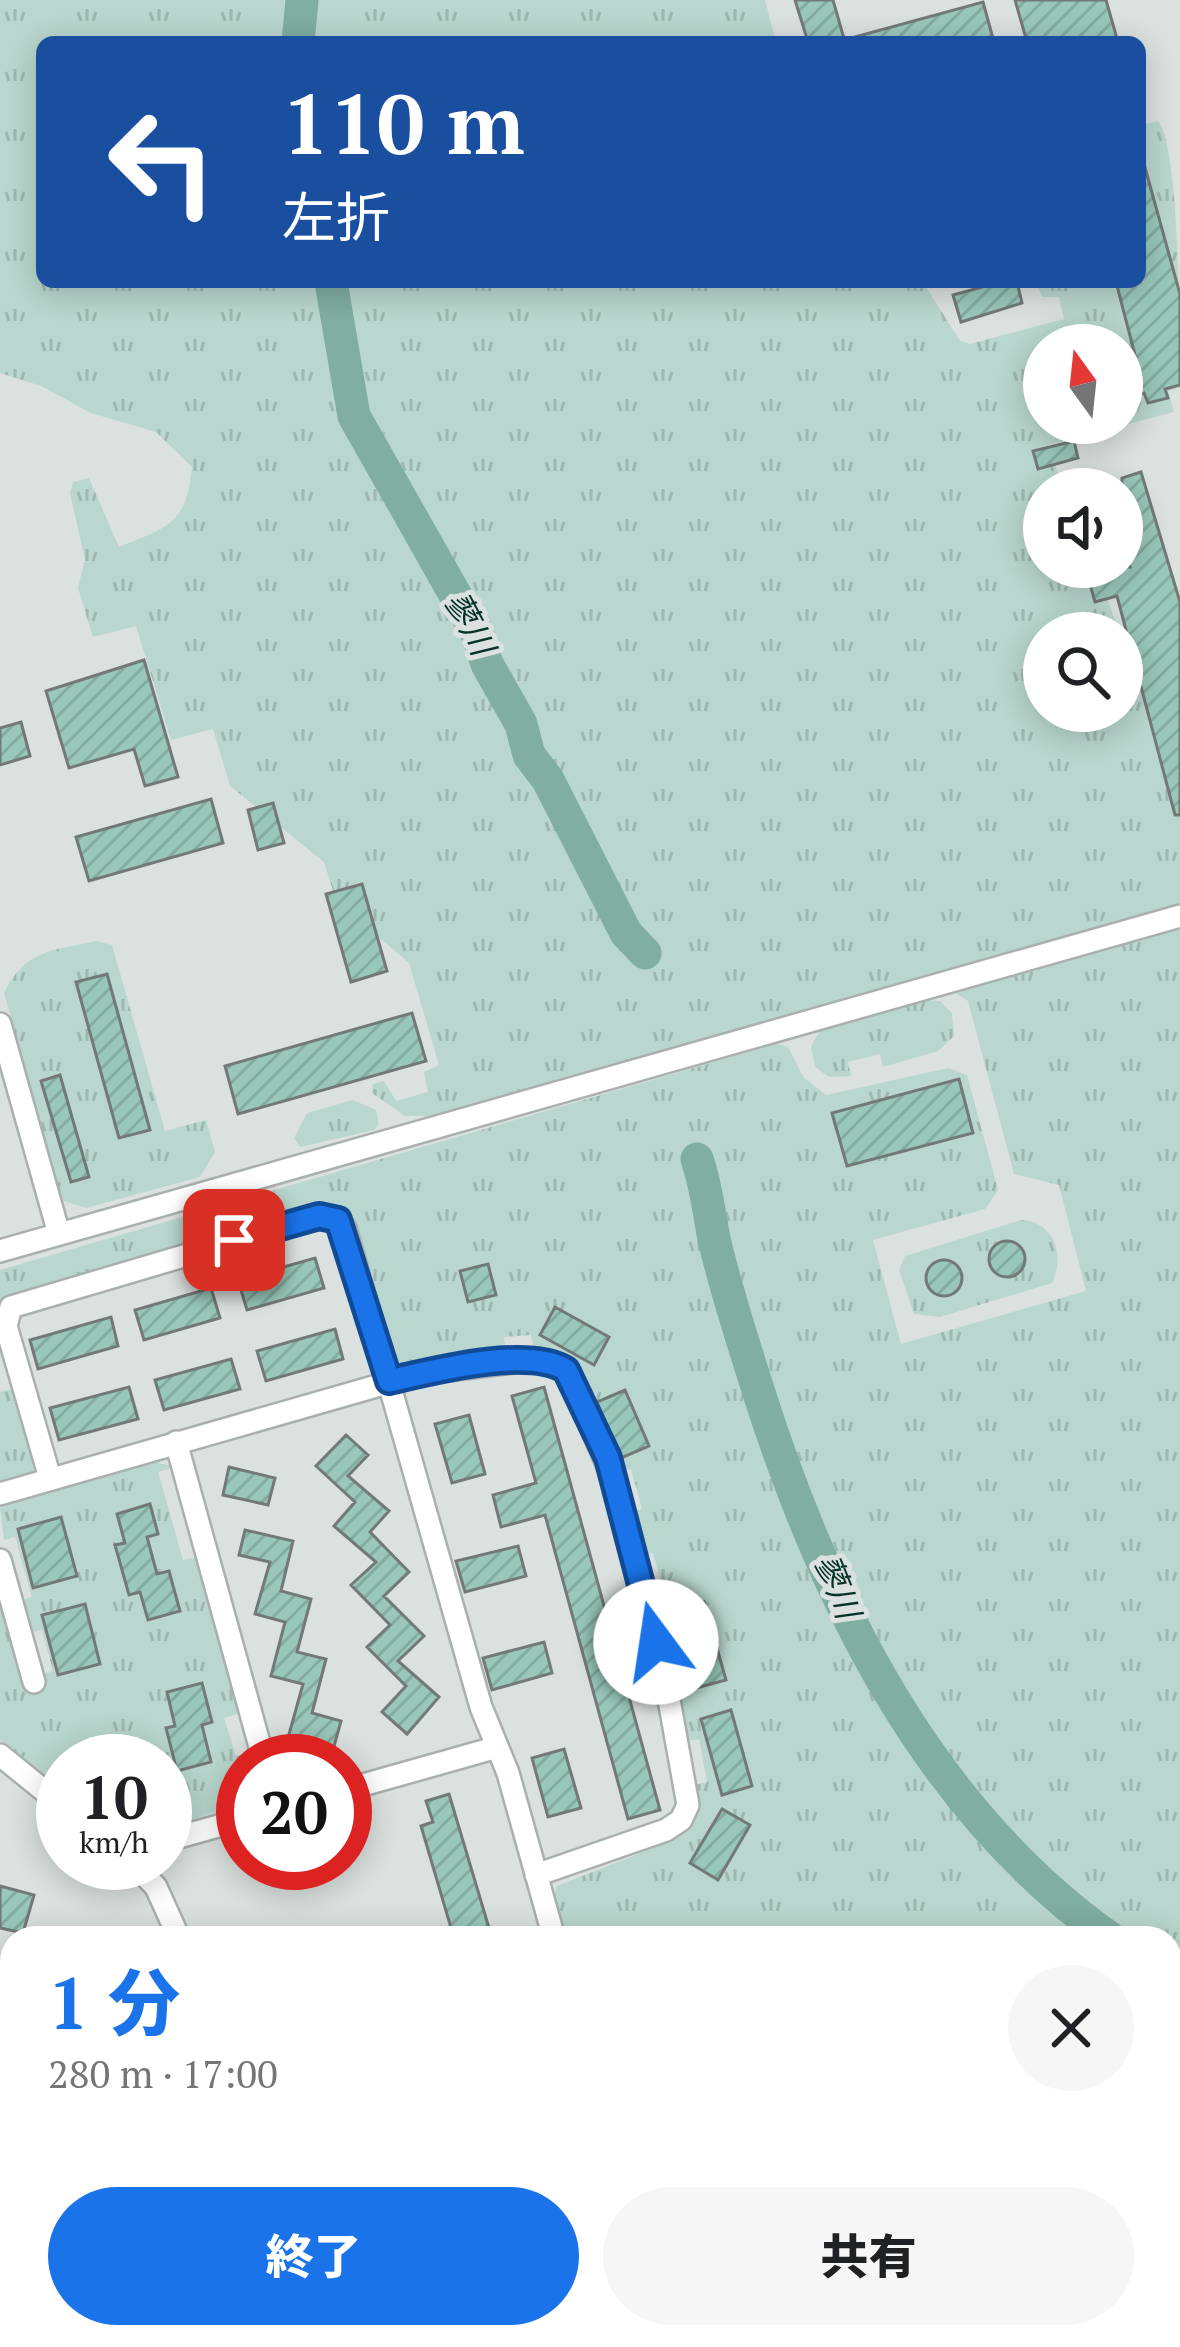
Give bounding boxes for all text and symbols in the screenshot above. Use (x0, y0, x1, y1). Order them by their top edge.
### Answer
text: 110 m (282, 67, 525, 178)
icon: left (84, 84, 240, 240)
text: 左折 (282, 181, 390, 252)
north arrow (1023, 324, 1143, 444)
map controls (1023, 324, 1143, 732)
button: sound (1023, 468, 1143, 588)
water label: 蓼川 (436, 584, 506, 665)
button: search (1023, 612, 1143, 732)
pin (183, 1189, 285, 1291)
icon: arrive (201, 1207, 267, 1273)
water label: 蓼川 (806, 1547, 872, 1627)
position arrow (593, 1579, 719, 1705)
speed limit sign: 20 (216, 1734, 372, 1890)
text: 10 (80, 1757, 148, 1836)
text: km/h (79, 1822, 149, 1862)
text: 1 分 (48, 1954, 180, 2050)
button: close (1008, 1965, 1134, 2091)
text: 280 m · 17:00 (48, 2047, 278, 2099)
button: 終了 (48, 2187, 579, 2325)
button: 共有 (603, 2187, 1134, 2325)

